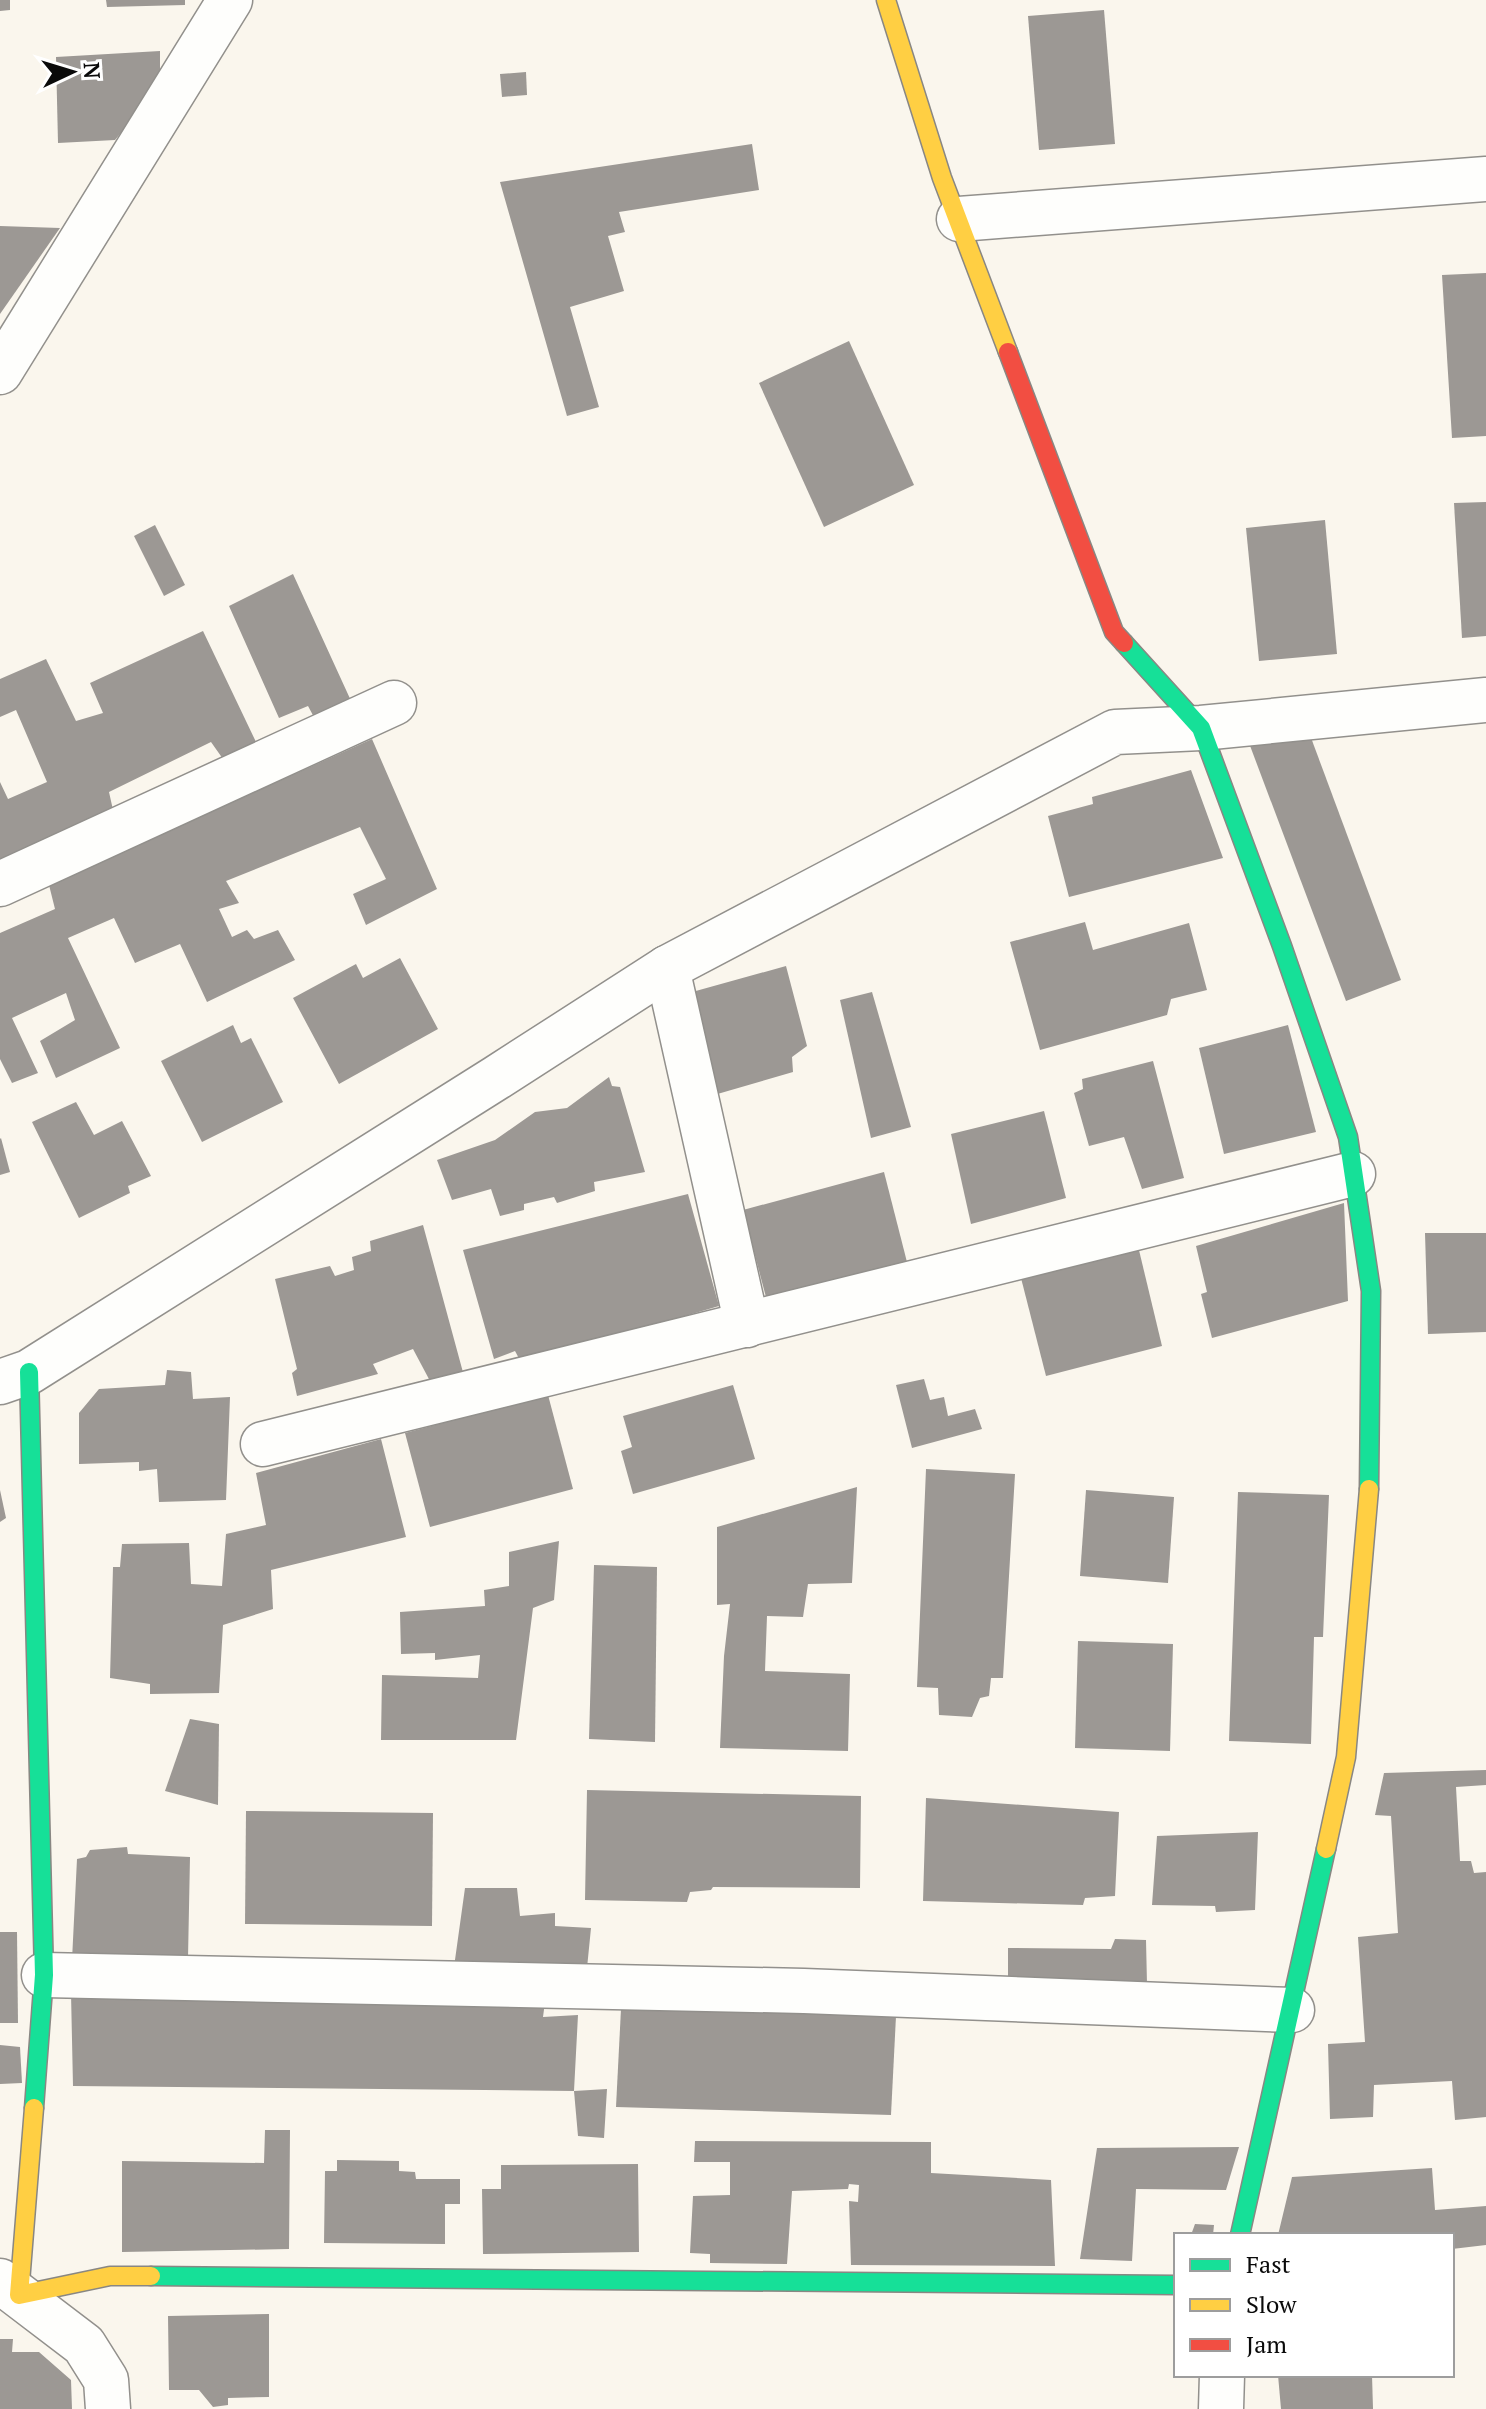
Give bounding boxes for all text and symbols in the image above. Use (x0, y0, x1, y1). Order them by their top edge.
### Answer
north arrow (32, 32, 112, 112)
text: N (77, 61, 108, 80)
legend (1174, 2233, 1454, 2377)
text: Fast (1246, 2248, 1291, 2280)
text: Slow (1246, 2288, 1297, 2320)
text: Jam (1246, 2328, 1287, 2360)

